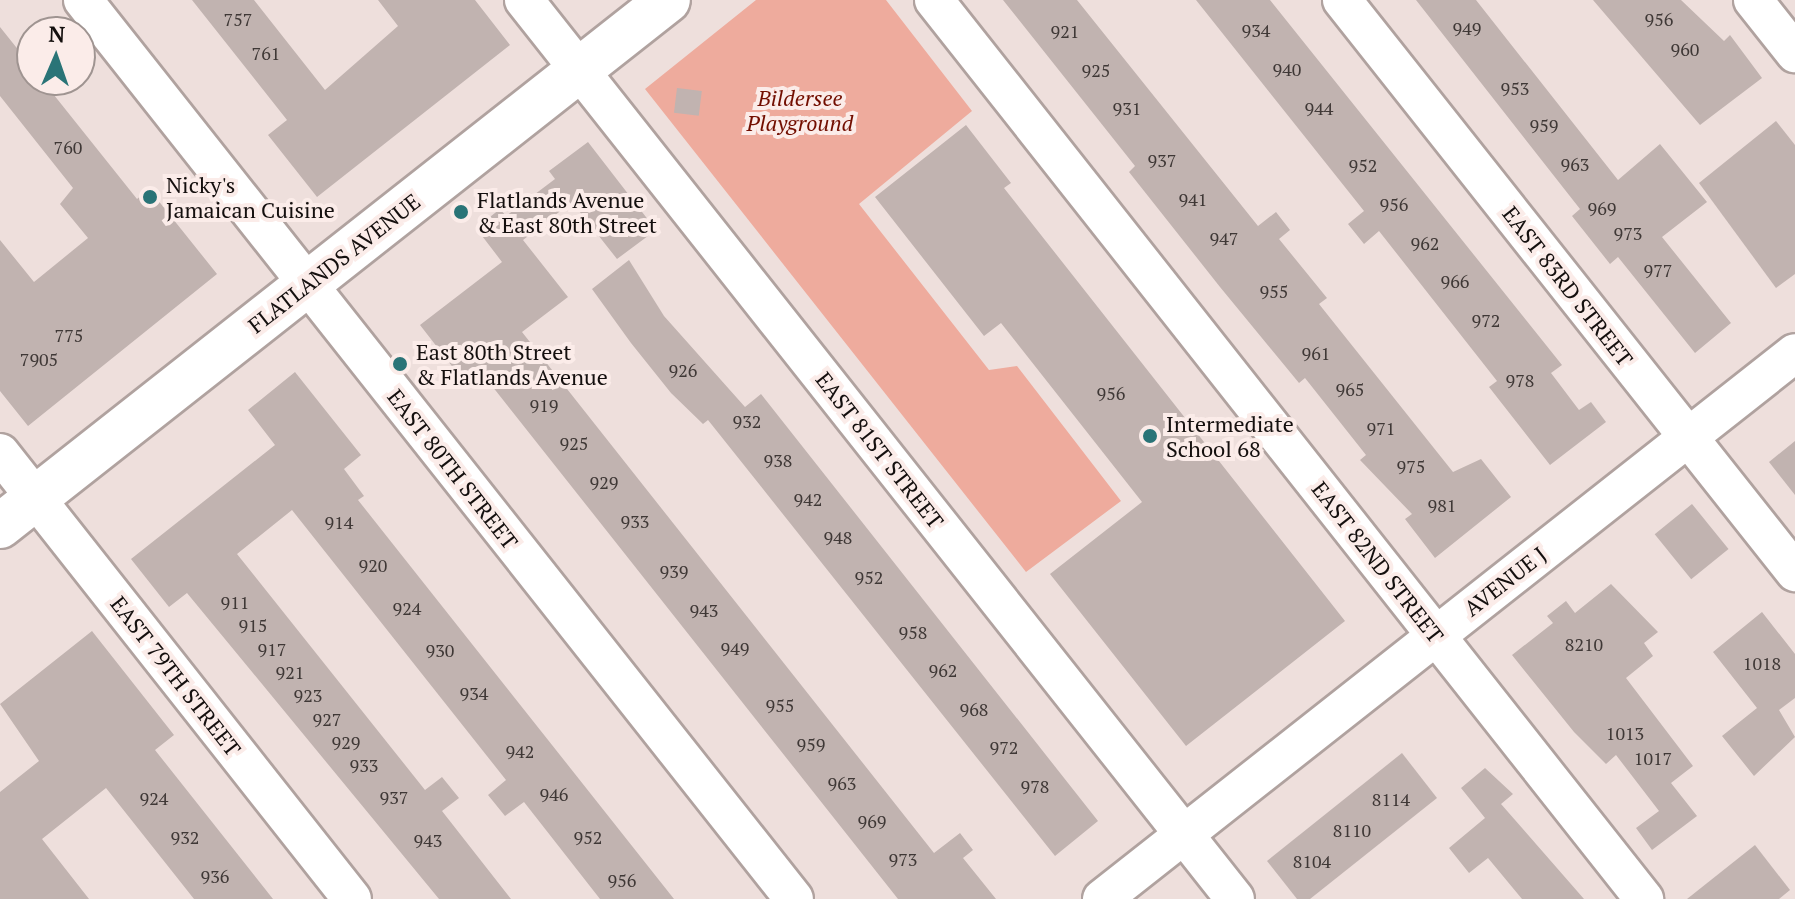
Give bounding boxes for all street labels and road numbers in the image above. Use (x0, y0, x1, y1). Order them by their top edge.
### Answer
street label: FLATLANDS AVENUE (243, 188, 425, 338)
street label: EAST 83RD STREET (1497, 201, 1639, 371)
street label: EAST 81ST STREET (811, 366, 949, 534)
street label: EAST 80TH STREET (382, 384, 524, 554)
street label: EAST 82ND STREET (1307, 476, 1449, 648)
street label: AVENUE J (1459, 541, 1551, 621)
street label: EAST 79TH STREET (105, 591, 247, 761)

